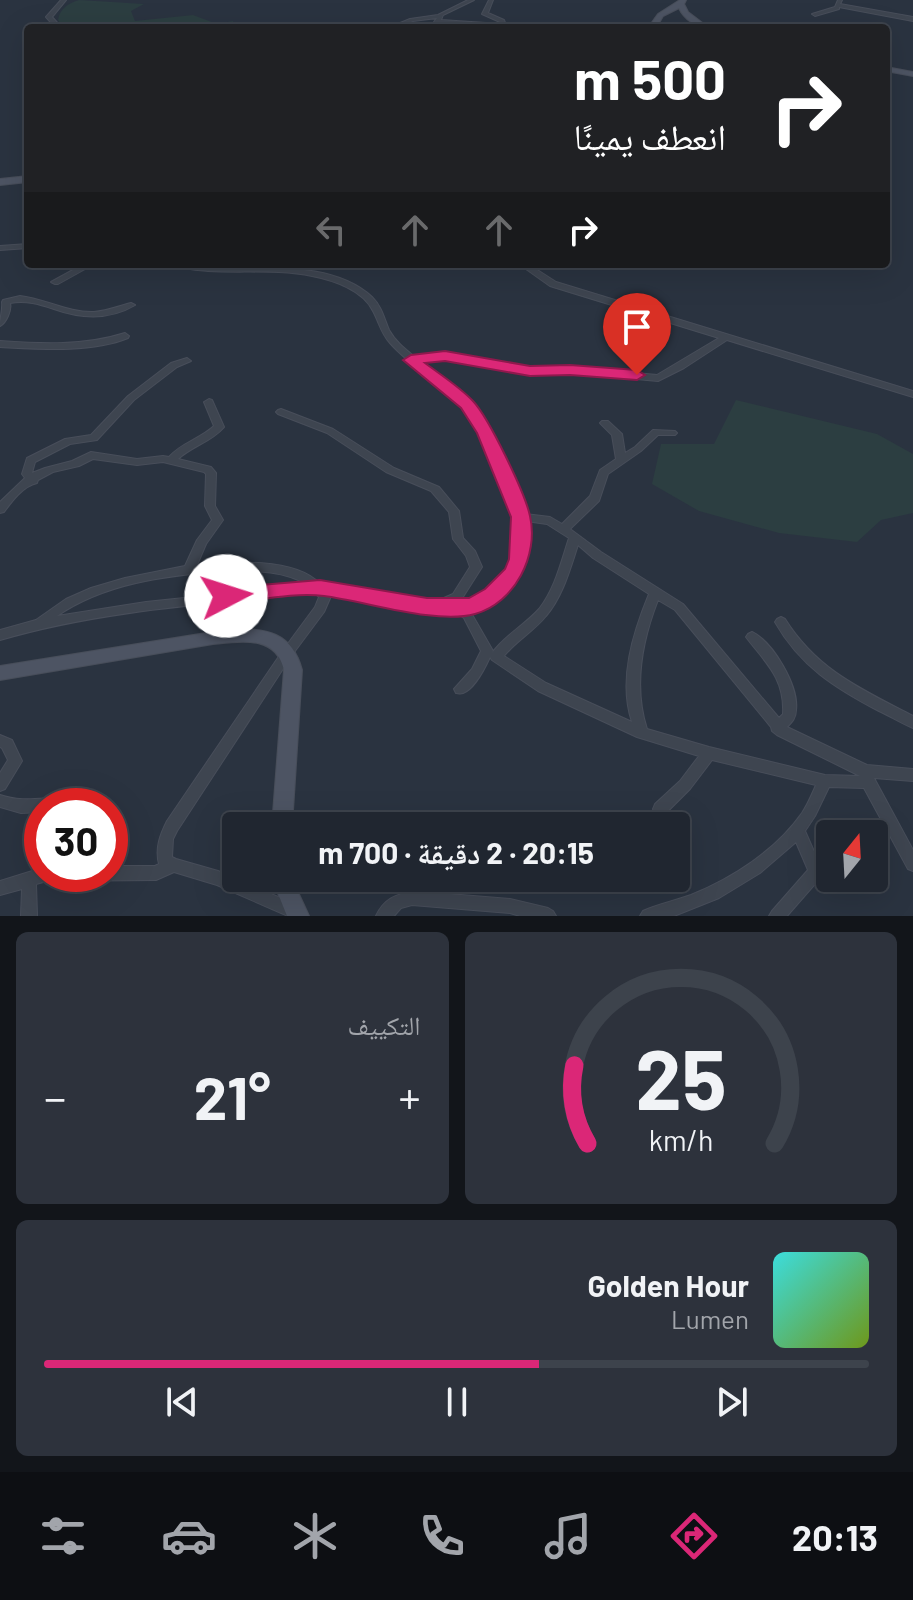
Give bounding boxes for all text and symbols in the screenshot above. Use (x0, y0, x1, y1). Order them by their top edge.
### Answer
text: 500 m (574, 44, 726, 111)
icon: right (754, 56, 858, 160)
text: انعطف يمينًا (574, 114, 726, 157)
icon: left (309, 208, 353, 252)
icon: ahead (393, 208, 437, 252)
icon: ahead (477, 208, 521, 252)
icon: right (561, 208, 605, 252)
pin (603, 293, 671, 375)
icon: arrive (615, 305, 659, 349)
position arrow (184, 554, 268, 638)
speed limit sign: 30 (24, 788, 128, 892)
north arrow (816, 820, 888, 892)
map controls (816, 820, 888, 892)
text: 20:15 · 2 دقيقة · 700 m (318, 834, 594, 870)
text: التكييف (348, 1009, 421, 1040)
text: 25 (635, 1027, 726, 1127)
text: 21° (194, 1060, 271, 1132)
text: − (44, 1070, 66, 1123)
text: + (398, 1070, 420, 1123)
text: km/h (648, 1122, 713, 1157)
text: Golden Hour (587, 1267, 749, 1303)
text: Lumen (671, 1303, 749, 1334)
icon: previous (160, 1380, 204, 1424)
icon: pause (435, 1380, 479, 1424)
icon: next (710, 1380, 754, 1424)
icon: filters (35, 1508, 91, 1564)
icon: car (161, 1508, 217, 1564)
icon: climate (287, 1508, 343, 1564)
icon: phone (414, 1508, 470, 1564)
icon: music (540, 1508, 596, 1564)
icon: directions (666, 1508, 722, 1564)
text: 20:13 (792, 1515, 878, 1558)

